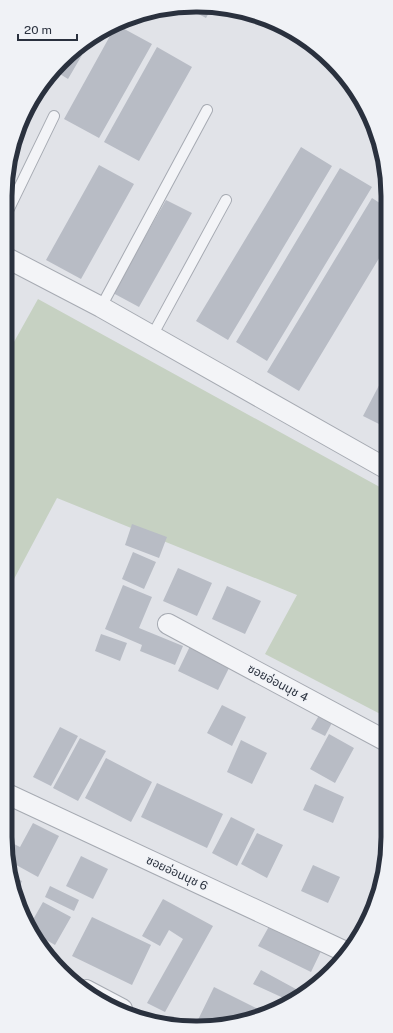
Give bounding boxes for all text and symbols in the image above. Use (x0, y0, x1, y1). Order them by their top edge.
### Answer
scale bar (18, 16, 77, 42)
text: 20 m (24, 23, 52, 37)
street label: ซอยอ่อนนุช 4 (245, 661, 311, 705)
street label: ซอยอ่อนนุช 6 (144, 853, 210, 893)

